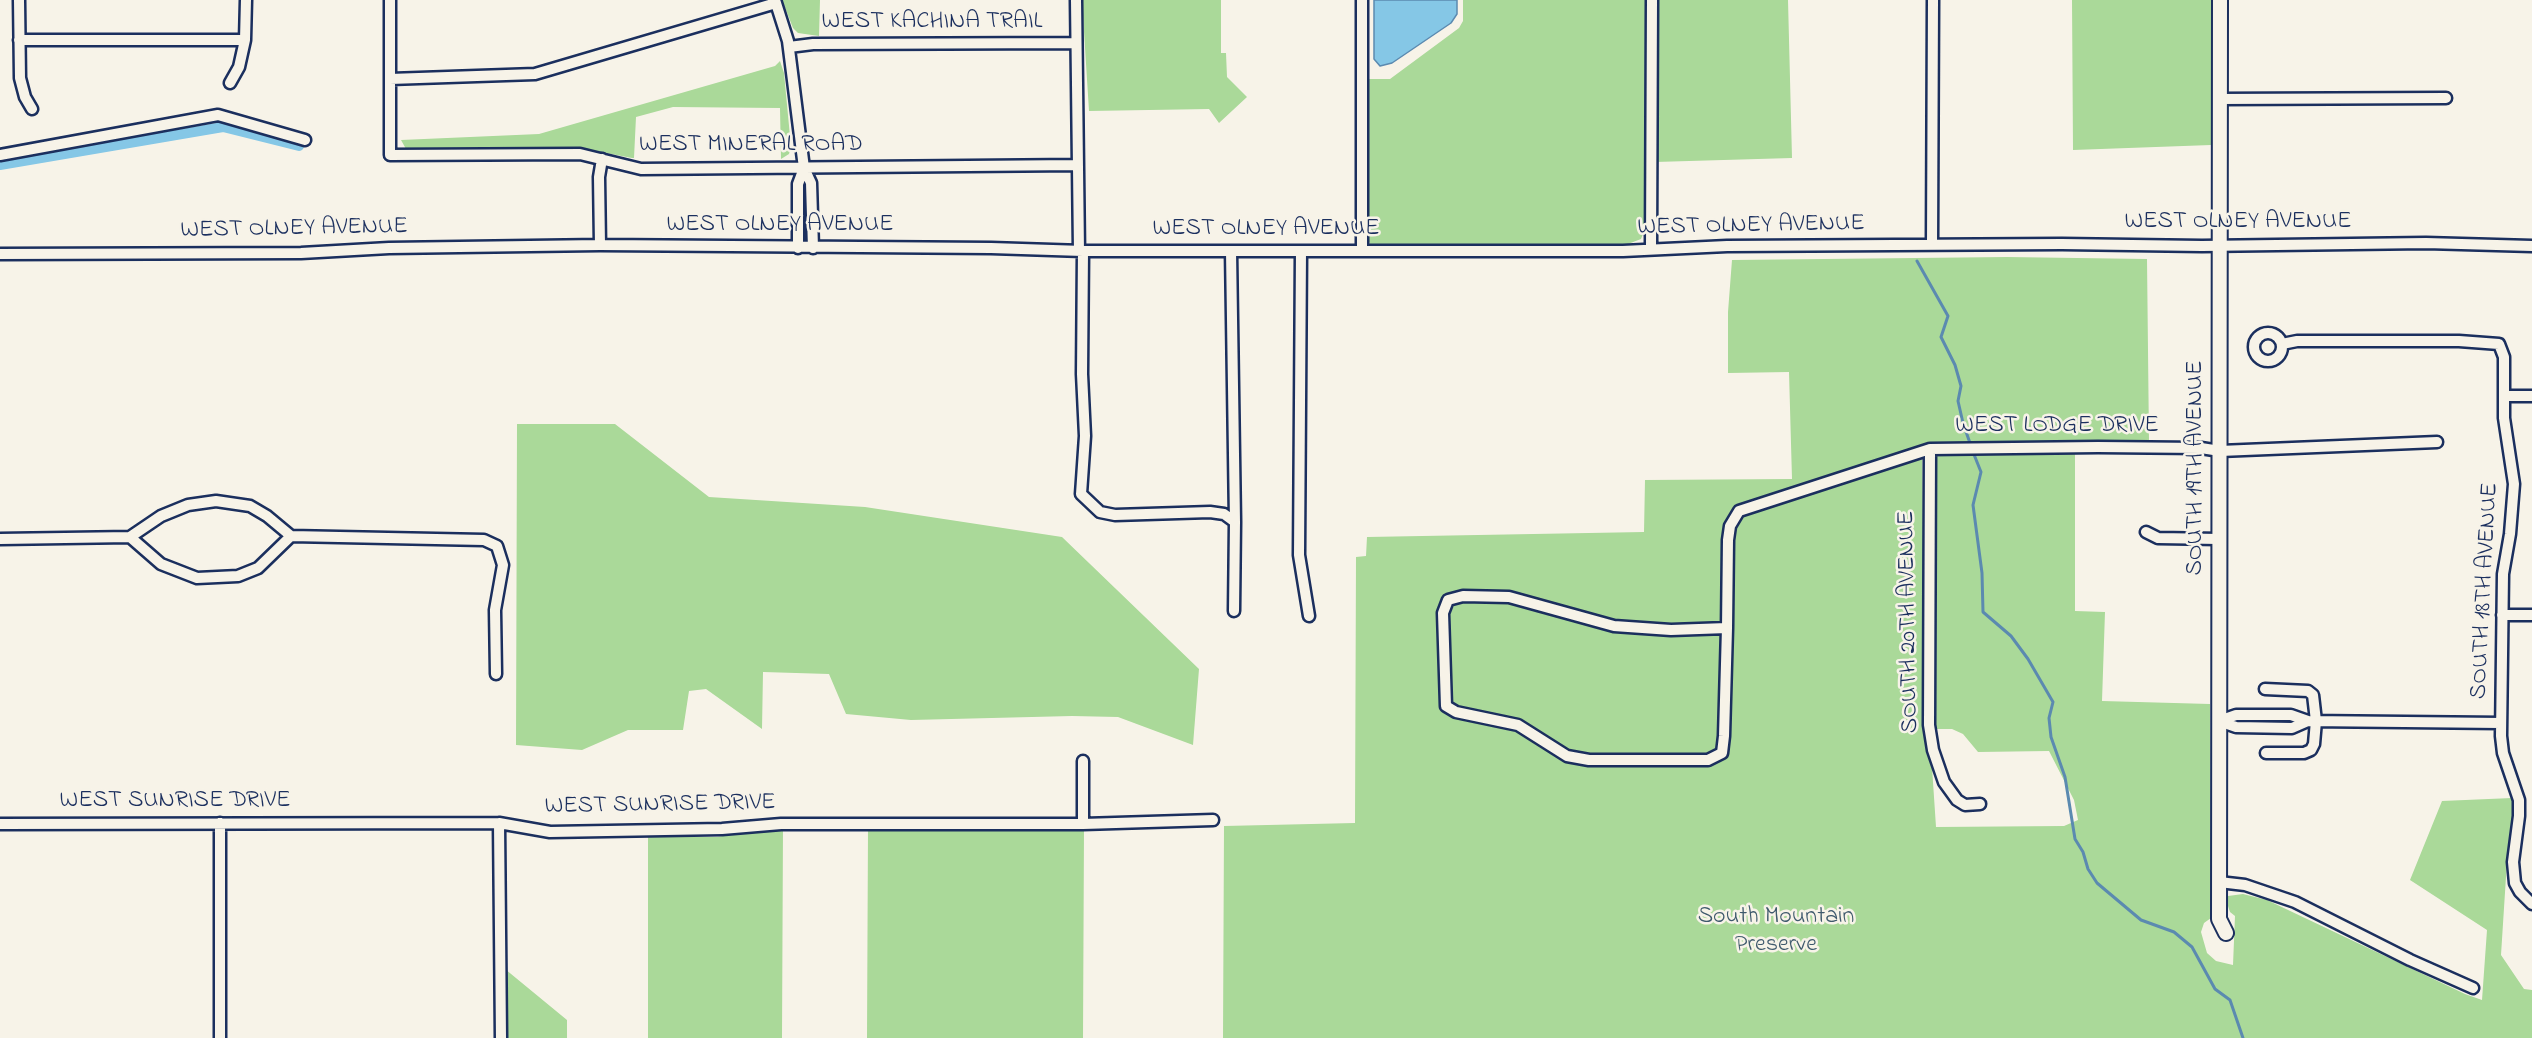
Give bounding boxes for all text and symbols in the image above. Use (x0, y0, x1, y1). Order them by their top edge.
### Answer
street label: WEST KACHINA TRAIL (822, 9, 1042, 37)
street label: WEST MINERAL ROAD (639, 132, 863, 160)
street label: WEST OLNEY AVENUE (2124, 209, 2352, 237)
street label: WEST OLNEY AVENUE (1637, 211, 1865, 243)
street label: WEST OLNEY AVENUE (666, 212, 894, 240)
street label: WEST OLNEY AVENUE (180, 214, 408, 246)
street label: WEST OLNEY AVENUE (1152, 216, 1380, 244)
street label: SOUTH 19TH AVENUE (2183, 360, 2211, 576)
street label: WEST LODGE DRIVE (1955, 413, 2159, 441)
street label: SOUTH 18TH AVENUE (2466, 482, 2506, 700)
street label: SOUTH 20TH AVENUE (1894, 510, 1926, 734)
street label: WEST SUNRISE DRIVE (60, 788, 290, 816)
street label: WEST SUNRISE DRIVE (544, 790, 776, 822)
park label: South Mountain Preserve (1698, 904, 1854, 960)

